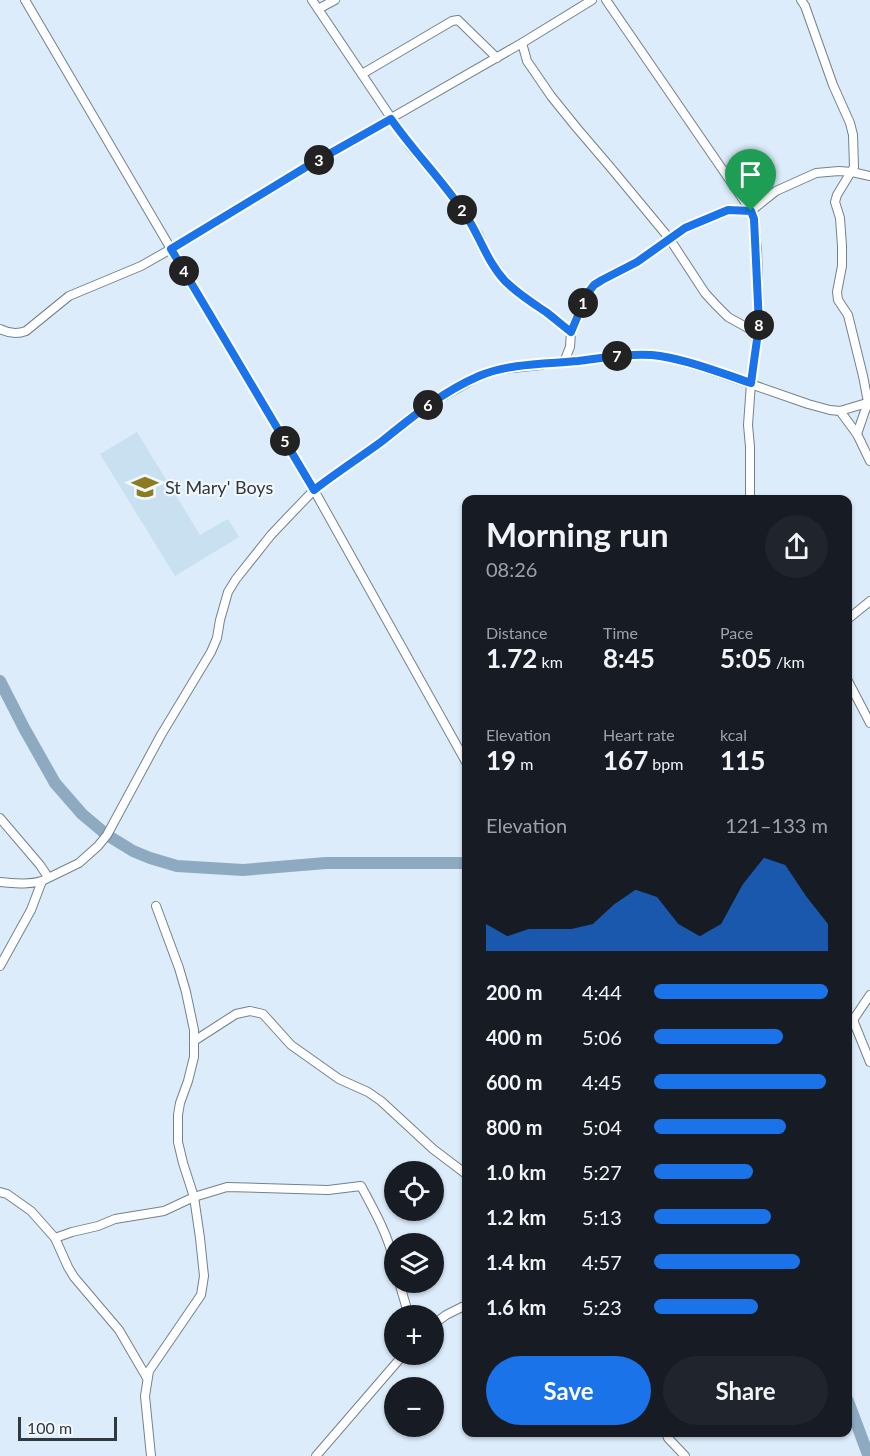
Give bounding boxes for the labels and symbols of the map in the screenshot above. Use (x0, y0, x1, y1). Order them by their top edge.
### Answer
pin: 3 (304, 145, 334, 175)
pin (725, 149, 776, 211)
pin: 2 (447, 195, 477, 225)
pin: 4 (169, 256, 199, 286)
pin: 1 (568, 288, 598, 318)
pin: 8 (744, 310, 774, 340)
pin: 7 (602, 341, 632, 371)
pin: 6 (413, 390, 443, 420)
pin: 5 (270, 426, 300, 456)
school or university icon: St Mary' Boys (130, 472, 160, 502)
place label: St Mary' Boys (165, 476, 273, 498)
scale bar (18, 1414, 117, 1442)

